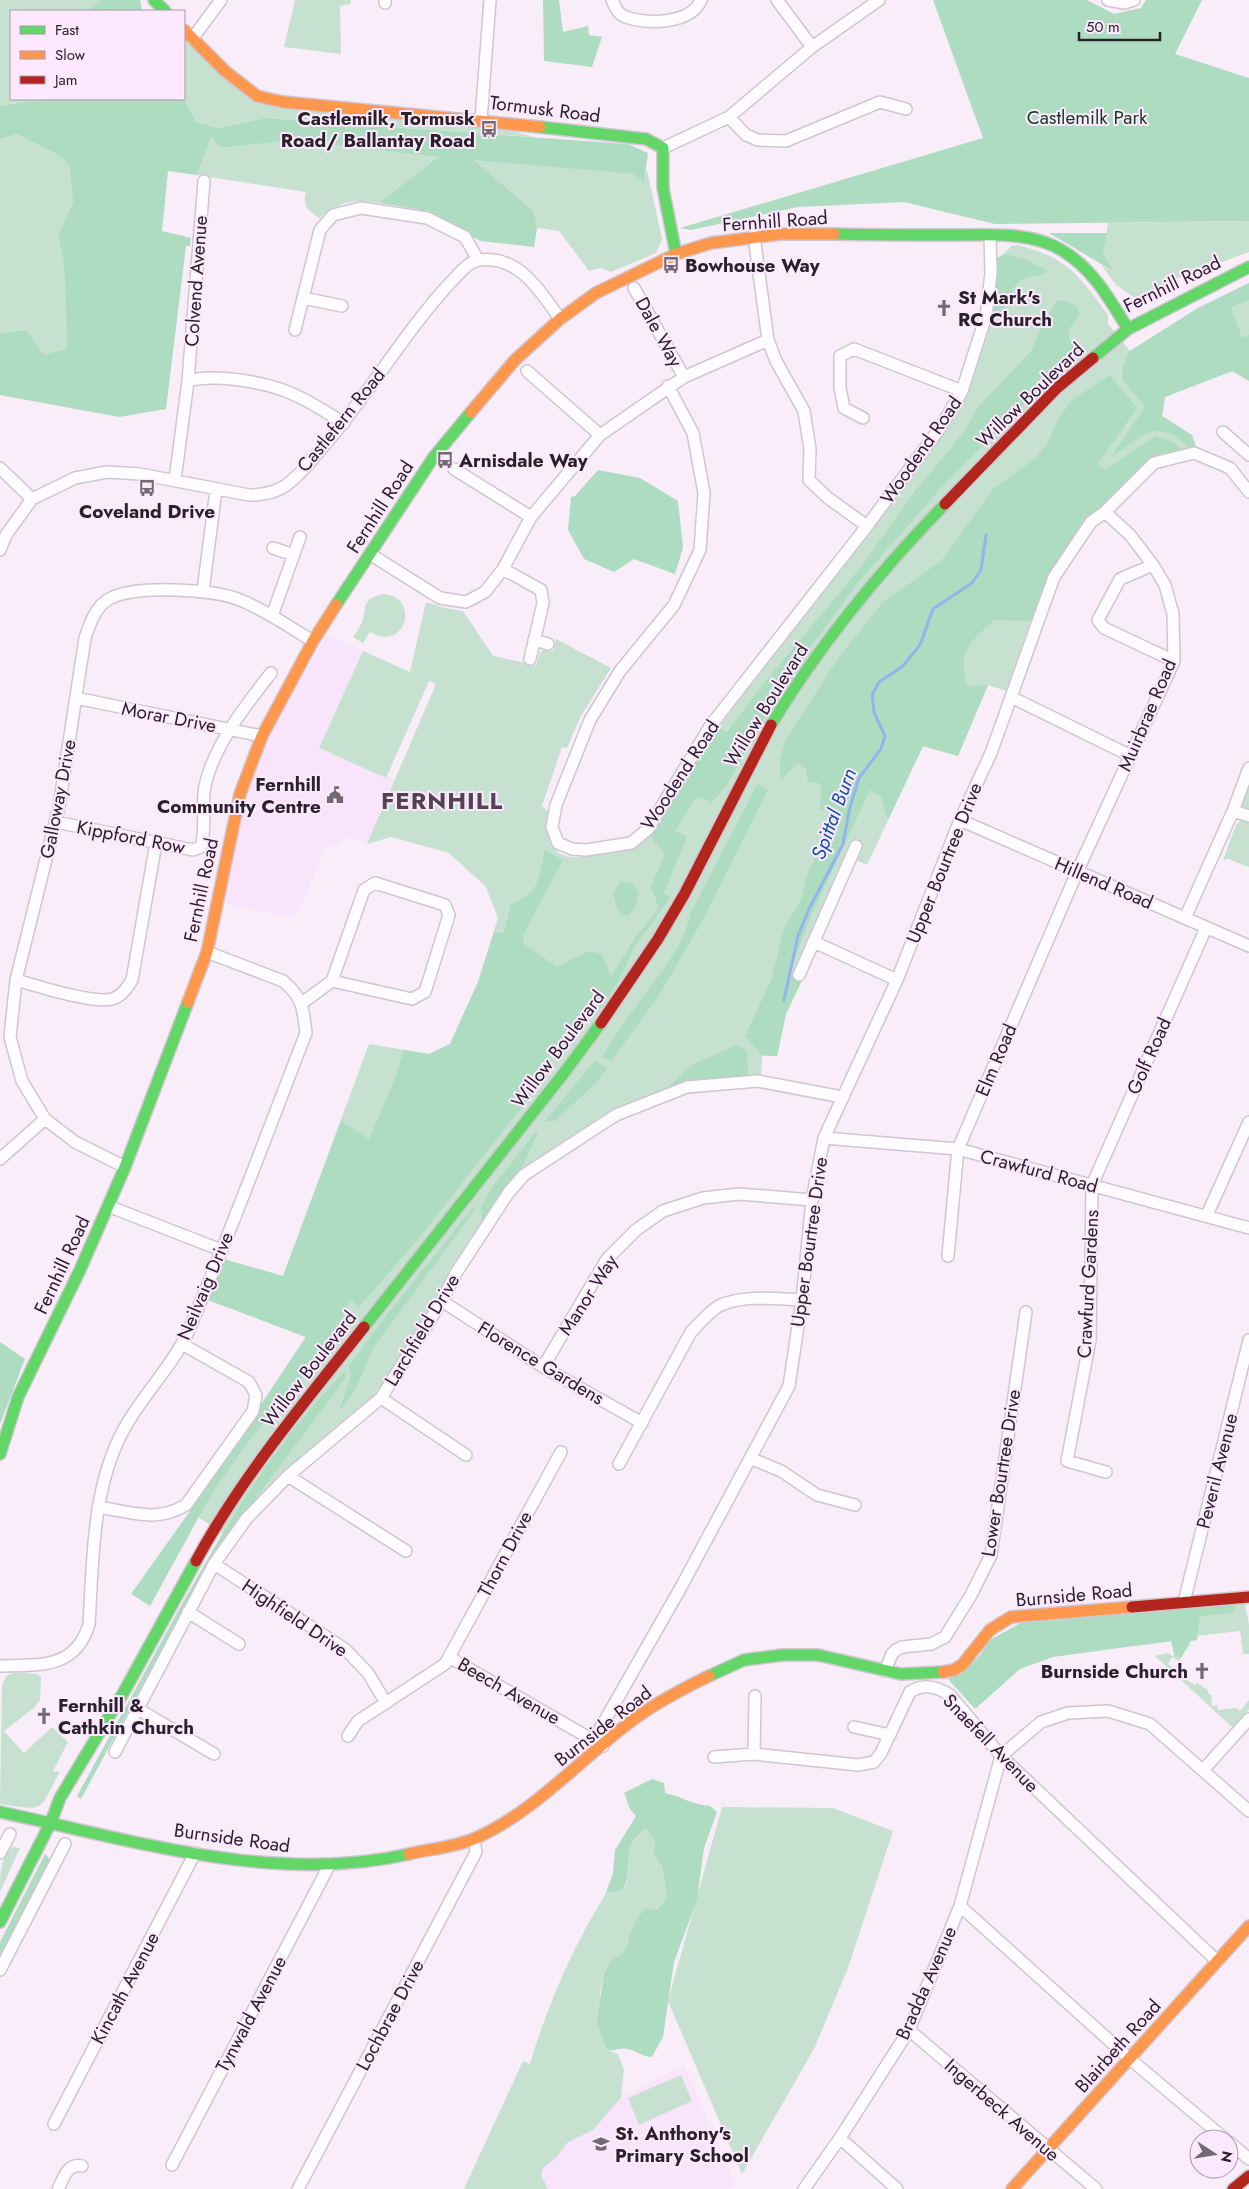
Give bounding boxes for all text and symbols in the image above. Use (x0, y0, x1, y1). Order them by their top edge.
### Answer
legend (10, 10, 185, 100)
scale bar (1079, 10, 1160, 42)
text: 50 m (1086, 16, 1120, 38)
text: Fast (55, 19, 79, 41)
text: Slow (55, 44, 86, 66)
text: Jam (53, 69, 78, 91)
street label: Tormusk Road (488, 89, 602, 129)
park label: Castlemilk Park (1027, 104, 1148, 131)
place label: Castlemilk, Tormusk Road/ Ballantay Road (281, 105, 475, 154)
bus stop icon: Castlemilk, Tormusk Road/ Ballantay Road (479, 119, 499, 139)
street label: Fernhill Road (721, 204, 829, 238)
street label: Colvend Avenue (178, 214, 214, 347)
street label: Fernhill Road (1119, 249, 1225, 319)
place label: Bowhouse Way (685, 252, 821, 279)
bus stop icon: Bowhouse Way (661, 255, 681, 275)
place label: St Mark's RC Church (958, 284, 1052, 333)
street label: Dale Way (629, 292, 690, 372)
church icon: St Mark's RC Church (934, 298, 954, 318)
street label: Willow Boulevard (970, 336, 1090, 454)
street label: Castlefern Road (291, 362, 391, 478)
street label: Woodend Road (874, 391, 968, 509)
place label: Arnisdale Way (458, 447, 589, 474)
bus stop icon: Arnisdale Way (435, 450, 455, 470)
street label: Fernhill Road (340, 455, 420, 559)
bus stop icon: Coveland Drive (137, 478, 157, 498)
place label: Coveland Drive (79, 498, 215, 525)
street label: Willow Boulevard (717, 638, 815, 772)
street label: Muirbrae Road (1111, 655, 1183, 775)
street label: Morar Drive (119, 695, 219, 739)
street label: Woodend Road (634, 715, 726, 835)
street label: Galloway Drive (33, 737, 83, 861)
water label: Spittal Burn (804, 764, 864, 864)
place label: Fernhill Community Centre (157, 771, 321, 820)
street label: Upper Bourtree Drive (899, 778, 989, 947)
district label: FERNHILL (381, 783, 503, 818)
public building icon: Fernhill Community Centre (325, 785, 345, 805)
street label: Kippford Row (75, 813, 188, 861)
street label: Fernhill Road (177, 836, 225, 944)
street label: Hillend Road (1051, 850, 1157, 916)
street label: Willow Boulevard (505, 985, 611, 1113)
street label: Golf Road (1120, 1013, 1178, 1099)
street label: Elm Road (969, 1020, 1023, 1100)
street label: Crawfurd Road (977, 1142, 1101, 1200)
street label: Upper Bourtree Drive (784, 1155, 834, 1329)
street label: Crawfurd Gardens (1071, 1209, 1105, 1359)
street label: Fernhill Road (27, 1211, 97, 1319)
street label: Neilvaig Drive (170, 1228, 240, 1344)
street label: Manor Way (552, 1249, 625, 1341)
street label: Larchfield Drive (378, 1269, 466, 1391)
street label: Willow Boulevard (255, 1305, 363, 1433)
street label: Florence Gardens (473, 1314, 610, 1412)
street label: Lower Bourtree Drive (974, 1387, 1028, 1559)
street label: Peveril Avenue (1190, 1410, 1244, 1531)
street label: Thorn Drive (471, 1506, 539, 1602)
street label: Highfield Drive (237, 1573, 354, 1664)
street label: Burnside Road (1015, 1576, 1133, 1614)
street label: Beech Avenue (453, 1651, 565, 1731)
place label: Burnside Church (1041, 1658, 1188, 1685)
church icon: Burnside Church (1192, 1661, 1212, 1681)
street label: Burnside Road (549, 1679, 657, 1773)
street label: Snaefell Avenue (937, 1688, 1045, 1799)
place label: Fernhill & Cathkin Church (58, 1692, 194, 1741)
church icon: Fernhill & Cathkin Church (34, 1706, 54, 1726)
street label: Burnside Road (172, 1816, 292, 1860)
street label: Bradda Avenue (889, 1922, 963, 2044)
street label: Kincath Avenue (84, 1927, 166, 2049)
street label: Tynwald Avenue (209, 1951, 293, 2077)
street label: Lochbrae Drive (349, 1955, 431, 2075)
street label: Blairbeth Road (1069, 1993, 1167, 2099)
street label: Ingerbeck Avenue (939, 2052, 1066, 2168)
place label: St. Anthony's Primary School (615, 2120, 749, 2169)
north arrow (1189, 2129, 1239, 2179)
school or university icon: St. Anthony's Primary School (591, 2134, 611, 2154)
text: N (1216, 2149, 1238, 2164)

